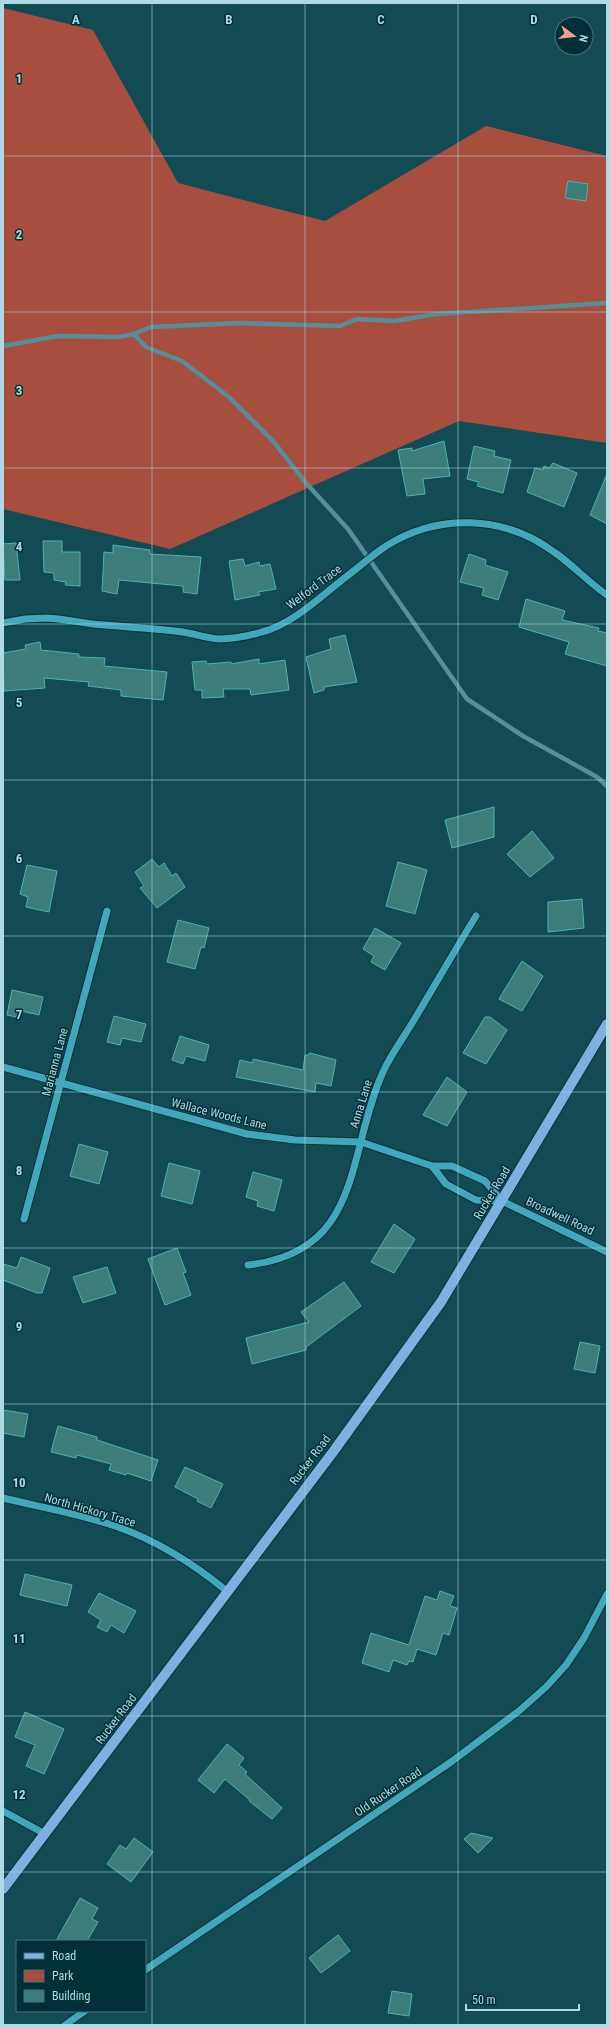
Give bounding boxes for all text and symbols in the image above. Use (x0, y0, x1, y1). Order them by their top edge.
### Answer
text: A (72, 12, 80, 27)
text: B (225, 12, 233, 27)
text: C (377, 12, 385, 27)
text: D (530, 12, 538, 27)
north arrow (554, 16, 594, 56)
text: N (576, 34, 590, 44)
text: 1 (16, 71, 22, 86)
text: 2 (16, 227, 23, 242)
text: 3 (16, 383, 22, 398)
text: 4 (16, 539, 23, 554)
street label: Welford Trace (284, 562, 345, 612)
text: 5 (16, 695, 23, 710)
text: 6 (16, 851, 23, 866)
text: 7 (16, 1007, 23, 1022)
street label: Marianna Lane (39, 1026, 71, 1098)
street label: Anna Lane (347, 1078, 375, 1130)
street label: Wallace Woods Lane (170, 1095, 269, 1133)
text: 8 (16, 1163, 22, 1178)
street label: Rucker Road (471, 1164, 513, 1222)
street label: Broadwell Road (524, 1194, 596, 1238)
text: 9 (16, 1319, 22, 1334)
street label: Rucker Road (287, 1432, 333, 1488)
text: 10 (12, 1475, 26, 1490)
street label: North Hickory Trace (43, 1490, 138, 1530)
text: 11 (12, 1631, 26, 1646)
street label: Rucker Road (93, 1691, 139, 1747)
street label: Old Rucker Road (352, 1764, 424, 1820)
text: 12 (12, 1787, 26, 1802)
legend (16, 1940, 146, 2012)
text: Road (52, 1949, 76, 1963)
text: Park (52, 1969, 74, 1983)
scale bar (466, 1986, 579, 2012)
text: Building (52, 1989, 90, 2003)
text: 50 m (472, 1993, 496, 2007)

